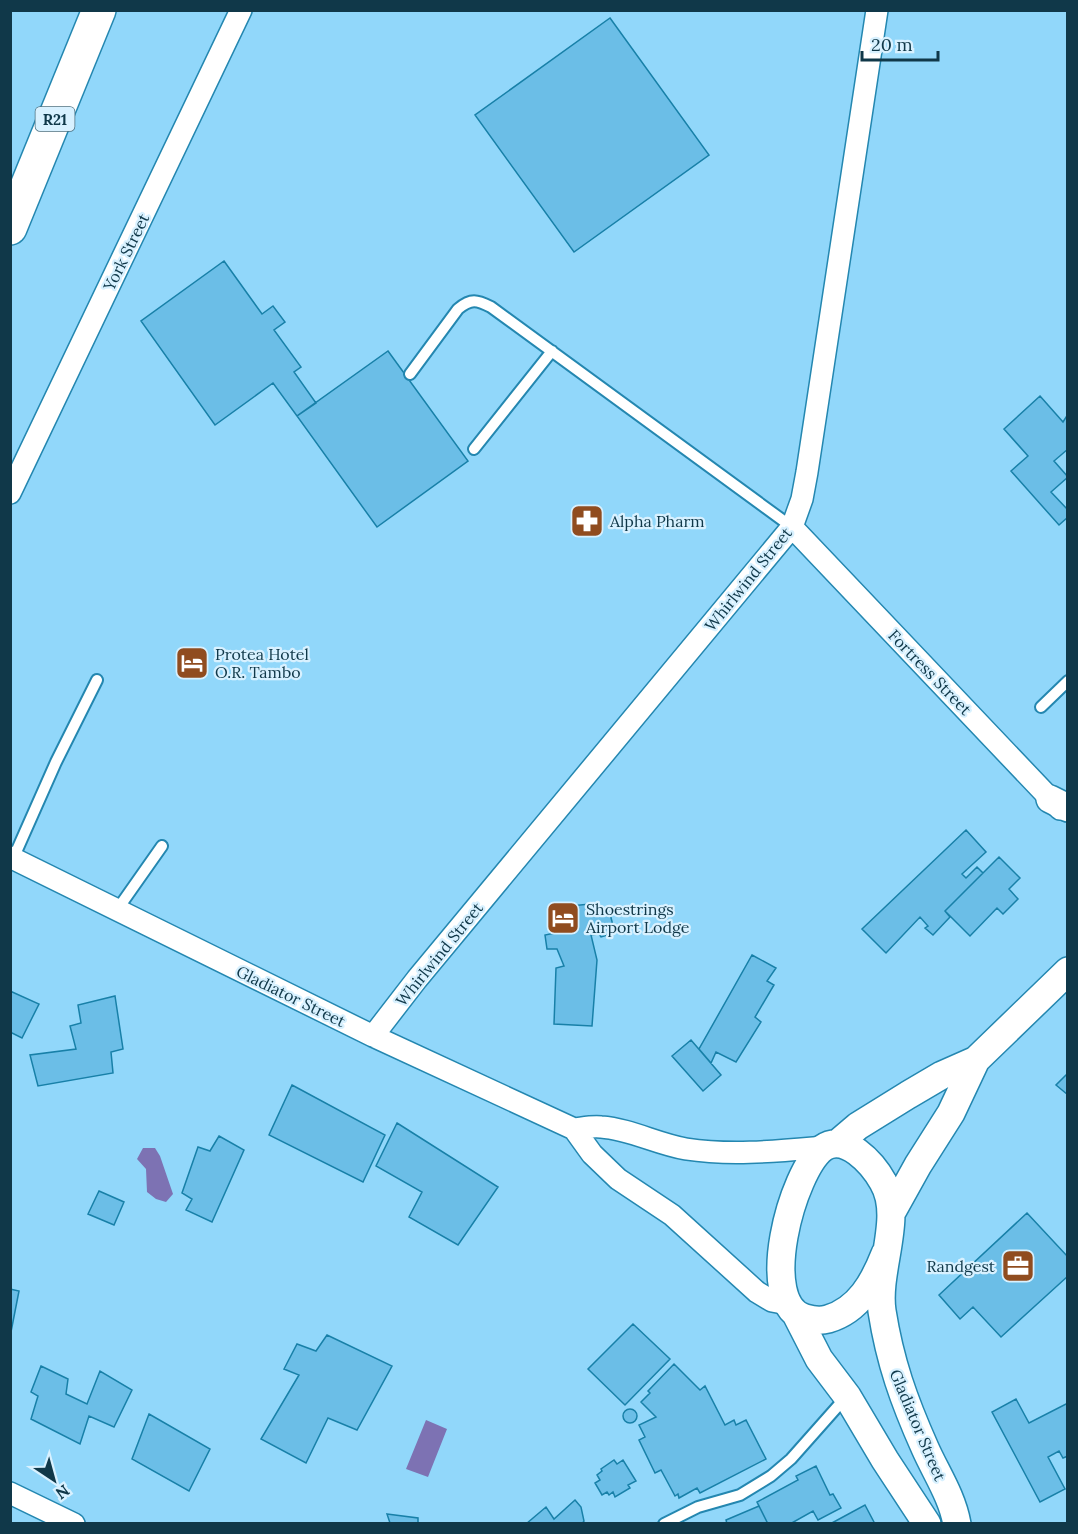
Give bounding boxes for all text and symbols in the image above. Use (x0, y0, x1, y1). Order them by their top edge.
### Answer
scale bar (862, 24, 938, 62)
text: 20 m (871, 33, 913, 56)
road number: R21 (36, 107, 74, 131)
street label: York Street (98, 209, 154, 295)
pharmacy icon: Alpha Pharm (569, 503, 605, 539)
place label: Alpha Pharm (609, 511, 705, 531)
street label: Whirlwind Street (700, 522, 796, 635)
street label: Fortress Street (884, 625, 976, 719)
place label: Protea Hotel O.R. Tambo (215, 644, 309, 682)
hotel icon: Protea Hotel O.R. Tambo (174, 645, 210, 681)
street label: Whirlwind Street (391, 897, 487, 1010)
place label: Shoestrings Airport Lodge (585, 899, 690, 937)
hotel icon: Shoestrings Airport Lodge (545, 900, 581, 936)
street label: Gladiator Street (233, 961, 350, 1031)
office icon: Randgest (1000, 1248, 1036, 1284)
place label: Randgest (926, 1256, 996, 1276)
street label: Gladiator Street (886, 1366, 951, 1484)
north arrow (24, 1450, 84, 1510)
text: N (52, 1480, 74, 1504)

